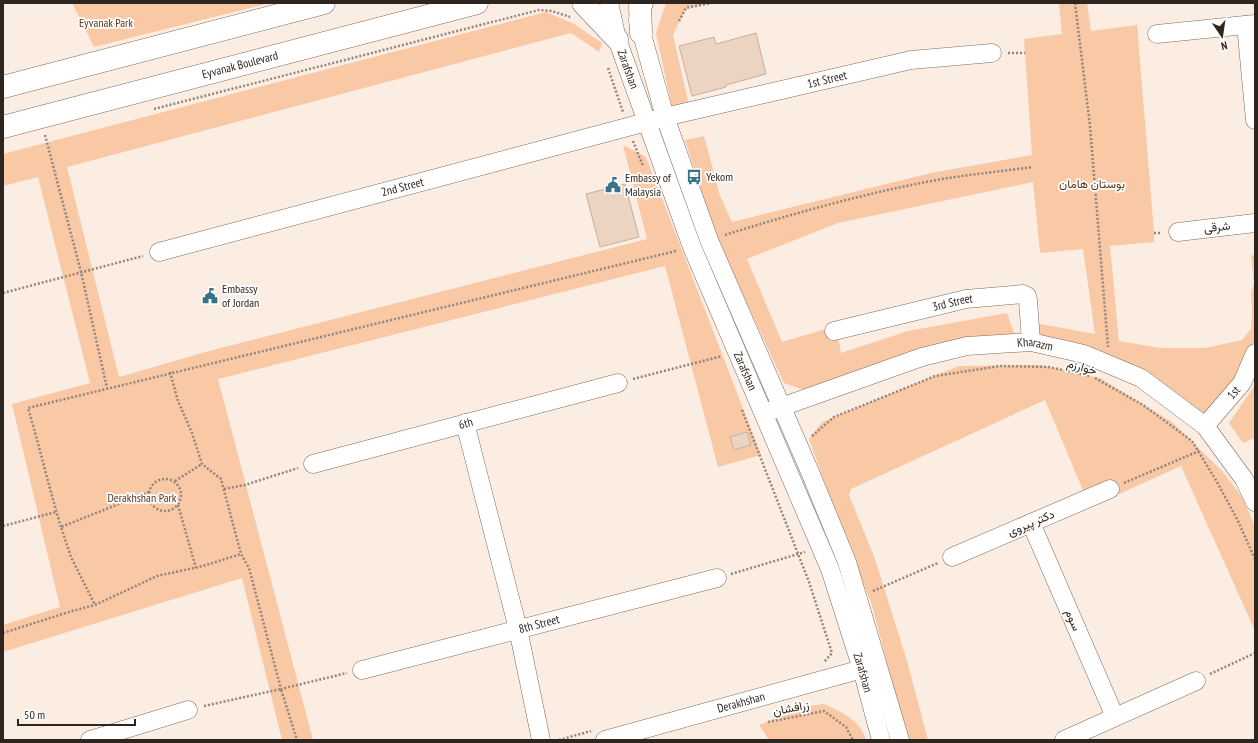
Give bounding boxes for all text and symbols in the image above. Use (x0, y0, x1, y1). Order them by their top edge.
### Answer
park label: Eyvanak Park (79, 15, 133, 30)
north arrow (1202, 16, 1242, 56)
text: N (1220, 38, 1229, 53)
street label: Eyvanak Boulevard (200, 47, 279, 82)
street label: Zarafshan (614, 47, 642, 91)
street label: 1st Street (806, 67, 849, 91)
bus stop icon: Yekom (685, 168, 703, 186)
place label: Yekom (706, 169, 733, 184)
place label: Embassy of Malaysia (625, 170, 672, 199)
street label: 2nd Street (379, 174, 426, 199)
public building icon: Embassy of Malaysia (604, 176, 622, 194)
park label: بوستان هامان (1059, 176, 1125, 192)
street label: شرقی (1203, 218, 1231, 236)
place label: Embassy of Jordan (222, 281, 259, 310)
public building icon: Embassy of Jordan (201, 287, 219, 305)
street label: 3rd Street (931, 290, 974, 314)
street label: Kharazm (1017, 334, 1055, 354)
street label: Zarafshan (731, 349, 761, 392)
street label: خوارزم (1065, 355, 1099, 379)
street label: 1st (1223, 382, 1244, 402)
street label: 6th (457, 414, 474, 432)
park label: Derakhshan Park (107, 490, 177, 505)
street label: دکتر پیروی (1005, 506, 1057, 540)
street label: سوم (1061, 607, 1085, 633)
street label: 8th Street (517, 611, 562, 636)
street label: Zarafshan (850, 651, 876, 694)
street label: Derakhshan (715, 688, 766, 716)
street label: زرافشان (771, 697, 811, 719)
scale bar (18, 701, 135, 727)
text: 50 m (24, 707, 45, 722)

